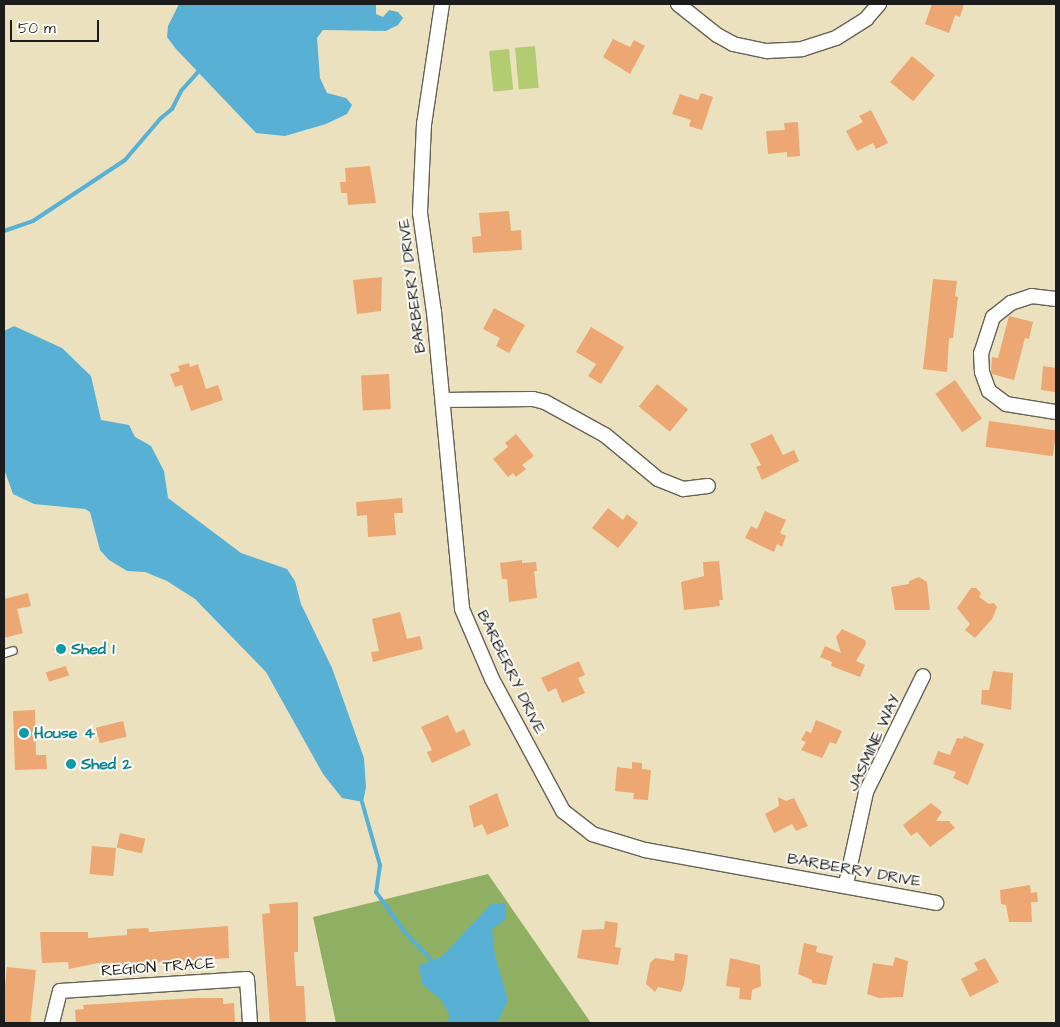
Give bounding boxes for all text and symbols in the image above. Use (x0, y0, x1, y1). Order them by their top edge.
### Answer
scale bar (12, 10, 101, 42)
text: 50 m (18, 18, 56, 39)
street label: BARBERRY DRIVE (394, 218, 430, 354)
street label: BARBERRY DRIVE (473, 607, 549, 737)
place label: Shed 1 (71, 639, 115, 659)
marker: Shed 1 (55, 643, 67, 655)
street label: JASMINE WAY (843, 692, 905, 794)
place label: House 4 (34, 723, 95, 743)
marker: House 4 (18, 727, 30, 739)
place label: Shed 2 (81, 754, 132, 774)
marker: Shed 2 (65, 758, 77, 770)
street label: BARBERRY DRIVE (786, 849, 922, 891)
street label: REGION TRACE (100, 953, 216, 981)

